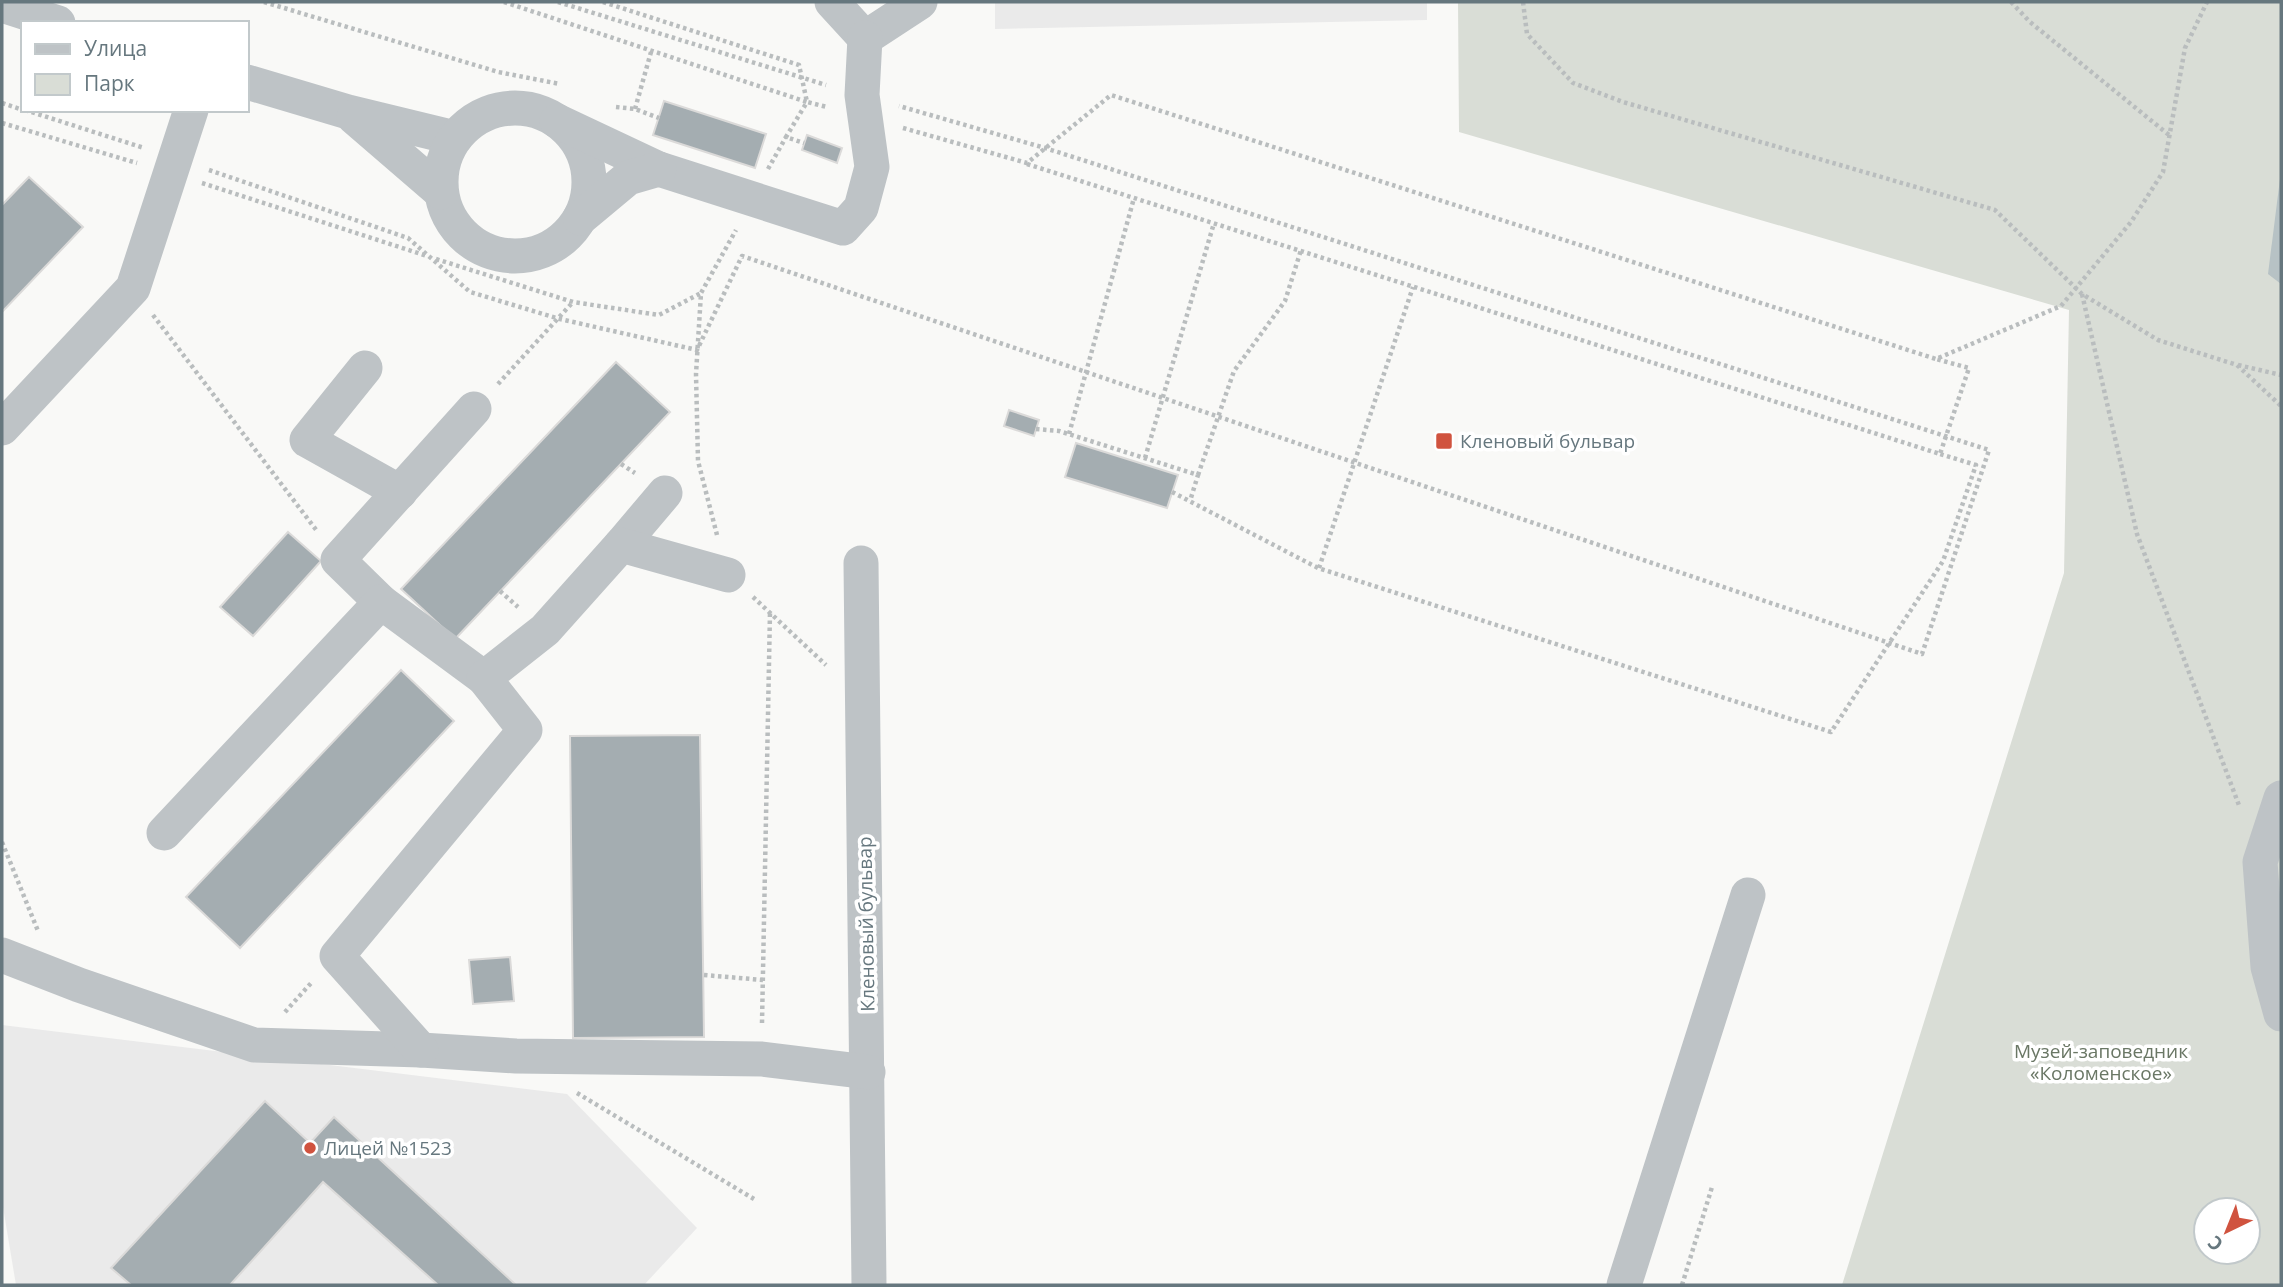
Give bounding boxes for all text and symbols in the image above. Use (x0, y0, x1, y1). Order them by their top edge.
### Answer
legend (21, 21, 248, 112)
text: Улица (84, 34, 147, 62)
text: Парк (84, 69, 135, 97)
place label: Кленовый бульвар (1460, 428, 1635, 454)
marker: Кленовый бульвар (1434, 431, 1454, 451)
street label: Кленовый бульвар (851, 836, 881, 1012)
park label: Музей-заповедник «Коломенское» (2014, 1038, 2188, 1086)
place label: Лицей №1523 (324, 1135, 452, 1161)
marker: Лицей №1523 (302, 1140, 318, 1156)
north arrow (2192, 1196, 2262, 1266)
text: С (2202, 1230, 2229, 1257)

